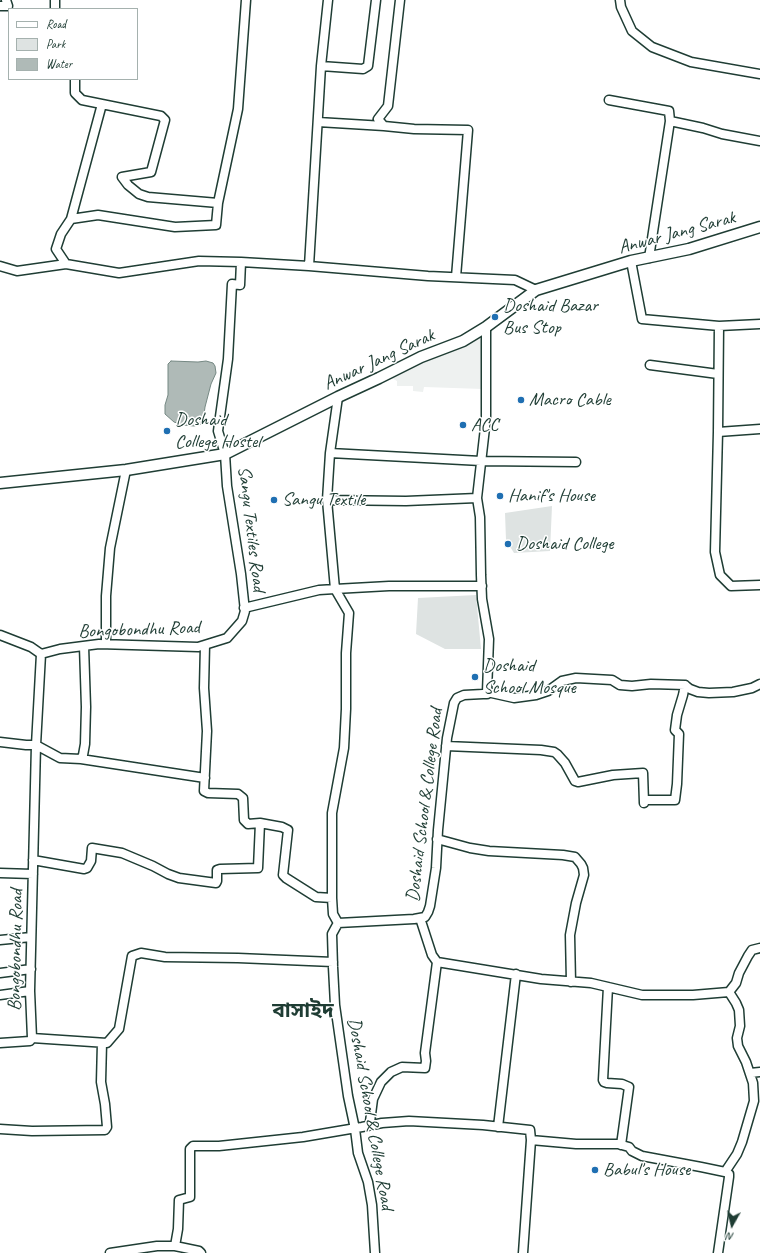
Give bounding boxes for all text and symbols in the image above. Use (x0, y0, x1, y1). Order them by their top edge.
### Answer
legend (8, 8, 138, 80)
text: Road (46, 16, 66, 32)
text: Park (46, 36, 65, 52)
text: Water (46, 56, 72, 72)
street label: Anwar Jang Sarak (616, 206, 738, 260)
place label: Doshaid Bazar Bus Stop (503, 295, 598, 339)
marker: Doshaid Bazar Bus Stop (490, 312, 500, 322)
street label: Anwar Jang Sarak (320, 324, 438, 396)
place label: Macro Cable (529, 389, 611, 411)
marker: Macro Cable (516, 395, 526, 405)
place label: Doshaid College Hostel (175, 409, 260, 453)
place label: ACC (471, 414, 498, 436)
marker: ACC (458, 420, 468, 430)
marker: Doshaid College Hostel (162, 426, 172, 436)
street label: Sangu Textiles Road (232, 465, 270, 593)
place label: Hanif's House (508, 485, 595, 507)
place label: Sangu Textile (282, 489, 365, 511)
marker: Hanif's House (495, 491, 505, 501)
marker: Sangu Textile (269, 495, 279, 505)
place label: Doshaid College (516, 533, 613, 555)
marker: Doshaid College (503, 539, 513, 549)
street label: Bongobondhu Road (78, 616, 200, 644)
place label: Doshaid School Mosque (483, 655, 576, 699)
marker: Doshaid School Mosque (470, 672, 480, 682)
street label: Doshaid School & College Road (402, 707, 448, 903)
street label: Bongobondhu Road (4, 889, 28, 1011)
district label: বাসাইদ (272, 998, 334, 1024)
street label: Doshaid School & College Road (342, 1016, 398, 1212)
place label: Babul's House (603, 1159, 690, 1181)
marker: Babul's House (590, 1165, 600, 1175)
north arrow (712, 1205, 752, 1245)
text: N (726, 1229, 735, 1244)

